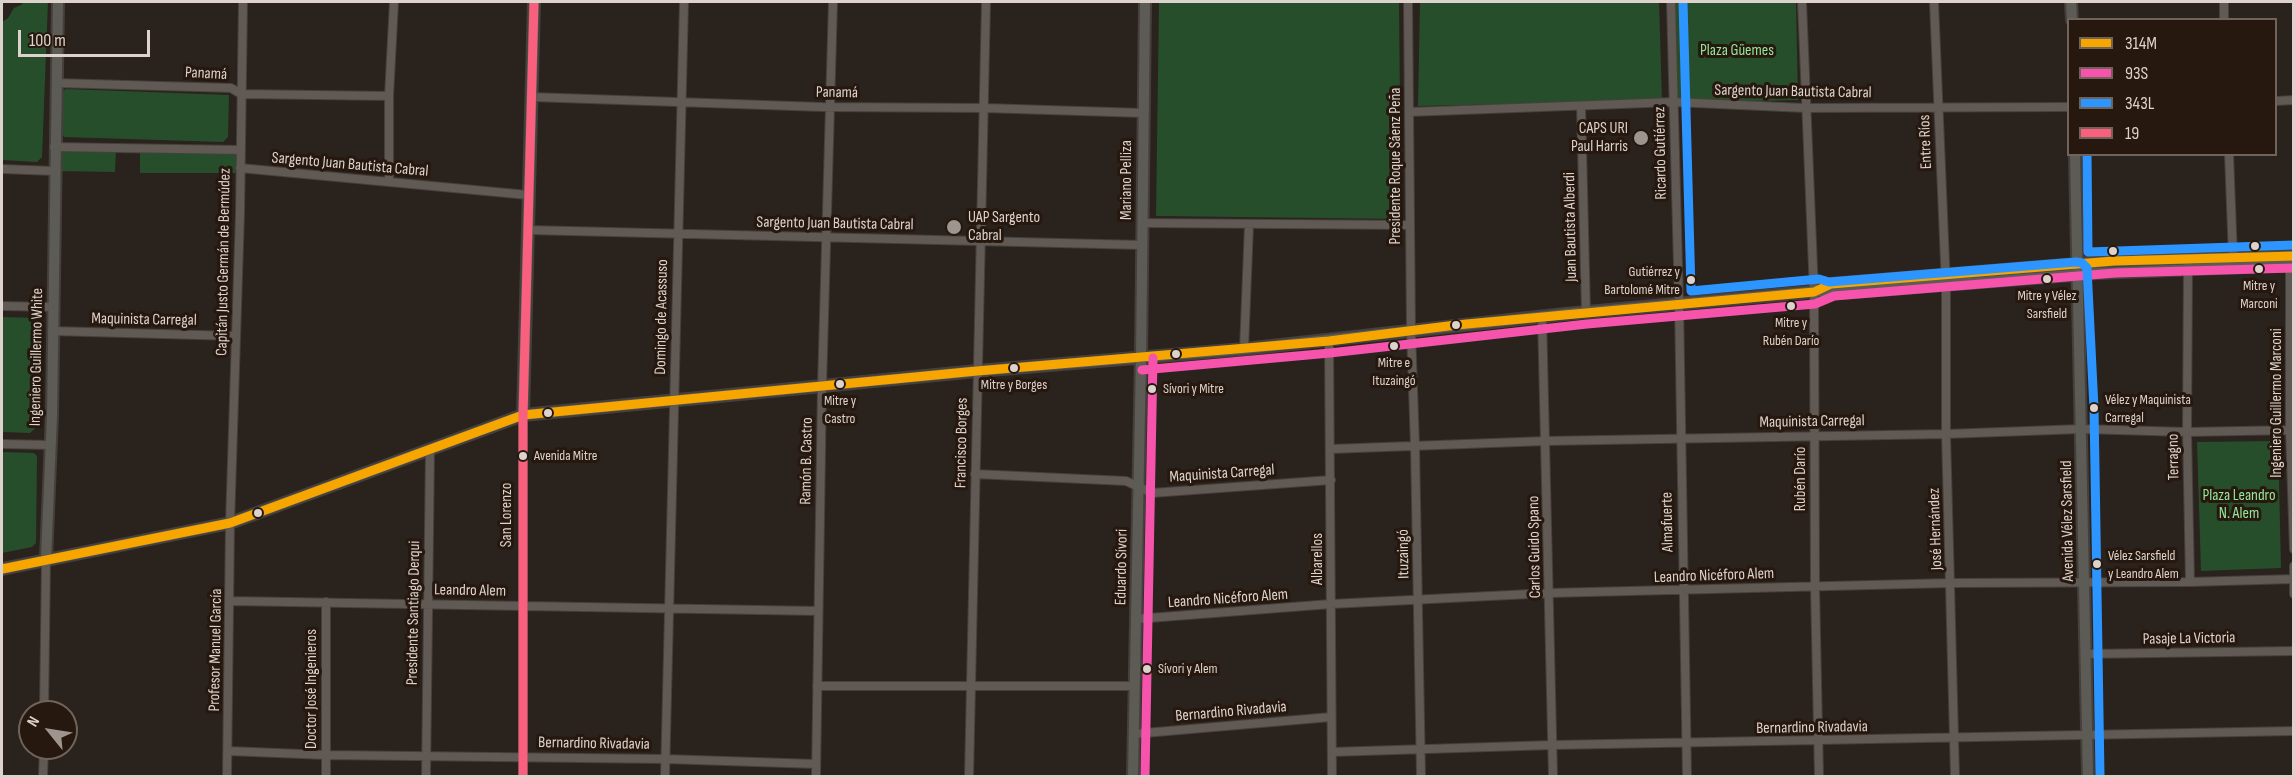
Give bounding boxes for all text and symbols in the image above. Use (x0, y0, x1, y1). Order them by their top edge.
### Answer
scale bar (21, 18, 153, 56)
legend (2067, 18, 2277, 156)
text: 100 m (29, 30, 66, 51)
text: 314M (2125, 33, 2157, 54)
park label: Plaza Güemes (1700, 41, 1774, 61)
street label: Panamá (184, 63, 228, 85)
text: 93S (2125, 63, 2148, 84)
street label: Sargento Juan Bautista Cabral (1714, 81, 1872, 103)
street label: Panamá (816, 83, 858, 103)
street label: Presidente Roque Sáenz Peña (1386, 88, 1406, 244)
text: 343L (2125, 93, 2154, 114)
street label: Ricardo Gutiérrez (1651, 106, 1671, 200)
street label: Entre Ríos (1915, 114, 1937, 170)
place label: CAPS URI Paul Harris (1571, 119, 1628, 157)
text: 19 (2125, 123, 2139, 144)
marker: CAPS URI Paul Harris (1632, 129, 1650, 147)
street label: Mariano Pelliza (1117, 140, 1137, 220)
street label: Sargento Juan Bautista Cabral (271, 149, 429, 181)
street label: Capitán Justo Germán de Bermúdez (213, 168, 235, 356)
street label: Juan Bautista Alberdi (1560, 172, 1582, 282)
place label: UAP Sargento Cabral (968, 208, 1040, 246)
street label: Sargento Juan Bautista Cabral (756, 213, 914, 235)
marker: UAP Sargento Cabral (945, 218, 963, 236)
unlabelled marker (2249, 240, 2261, 252)
unlabelled marker (2107, 245, 2119, 257)
street label: Domingo de Acassuso (651, 259, 673, 375)
marker: Mitre y Marconi (2253, 263, 2265, 275)
place label: Gutiérrez y Bartolomé Mitre (1604, 264, 1680, 296)
marker: Mitre y Vélez Sarsfield (2041, 273, 2053, 285)
marker: Gutiérrez y Bartolomé Mitre (1685, 274, 1697, 286)
place label: Mitre y Marconi (2240, 278, 2278, 310)
street label: Ingeniero Guillermo White (26, 288, 48, 426)
place label: Mitre y Vélez Sarsfield (2017, 288, 2077, 320)
marker: Mitre y Rubén Darío (1785, 300, 1797, 312)
street label: Maquinista Carregal (91, 309, 197, 331)
place label: Mitre y Rubén Darío (1763, 315, 1819, 348)
unlabelled marker (1450, 319, 1462, 331)
street label: Ingeniero Guillermo Marconi (2267, 328, 2287, 478)
marker: Mitre e Ituzaingó (1388, 340, 1400, 352)
unlabelled marker (1170, 348, 1182, 360)
place label: Mitre e Ituzaingó (1372, 355, 1416, 388)
marker: Mitre y Borges (1008, 362, 1020, 374)
place label: Mitre y Borges (981, 377, 1047, 393)
marker: Mitre y Castro (834, 378, 846, 390)
place label: Sívori y Mitre (1163, 381, 1224, 397)
marker: Sívori y Mitre (1146, 383, 1158, 395)
place label: Vélez y Maquinista Carregal (2105, 392, 2191, 424)
place label: Mitre y Castro (824, 393, 856, 425)
street label: Francisco Borges (952, 398, 972, 488)
marker: Vélez y Maquinista Carregal (2088, 402, 2100, 414)
unlabelled marker (542, 407, 554, 419)
street label: Maquinista Carregal (1759, 411, 1865, 433)
street label: Ramón B. Castro (797, 417, 817, 505)
street label: Terragno (2164, 433, 2184, 481)
street label: Rubén Darío (1791, 447, 1811, 511)
place label: Avenida Mitre (534, 448, 597, 464)
marker: Avenida Mitre (517, 450, 529, 462)
street label: Avenida Vélez Sarsfield (2057, 460, 2079, 582)
street label: Maquinista Carregal (1169, 461, 1275, 487)
street label: San Lorenzo (497, 483, 517, 547)
park label: Plaza Leandro N. Alem (2202, 486, 2276, 524)
street label: José Hernández (1925, 487, 1947, 571)
street label: Almafuerte (1658, 492, 1678, 552)
street label: Carlos Guido Spano (1525, 495, 1545, 599)
unlabelled marker (252, 507, 264, 519)
street label: Eduardo Sívori (1112, 529, 1132, 605)
street label: Ituzaingó (1394, 529, 1414, 579)
street label: Albarellos (1308, 533, 1328, 585)
street label: Presidente Santiago Derqui (403, 541, 425, 685)
place label: Vélez Sarsfield y Leandro Alem (2108, 548, 2179, 580)
marker: Vélez Sarsfield y Leandro Alem (2091, 558, 2103, 570)
street label: Leandro Nicéforo Alem (1653, 564, 1775, 588)
street label: Leandro Alem (434, 581, 506, 601)
street label: Leandro Nicéforo Alem (1167, 585, 1289, 613)
street label: Profesor Manuel García (205, 588, 227, 712)
street label: Doctor José Ingenieros (302, 629, 322, 749)
street label: Pasaje La Victoria (2143, 629, 2235, 649)
place label: Sívori y Alem (1158, 661, 1218, 677)
marker: Sívori y Alem (1141, 663, 1153, 675)
street label: Bernardino Rivadavia (1175, 698, 1287, 726)
north arrow (18, 700, 78, 760)
text: N (23, 713, 44, 730)
street label: Bernardino Rivadavia (1756, 717, 1868, 739)
street label: Bernardino Rivadavia (538, 733, 650, 755)

